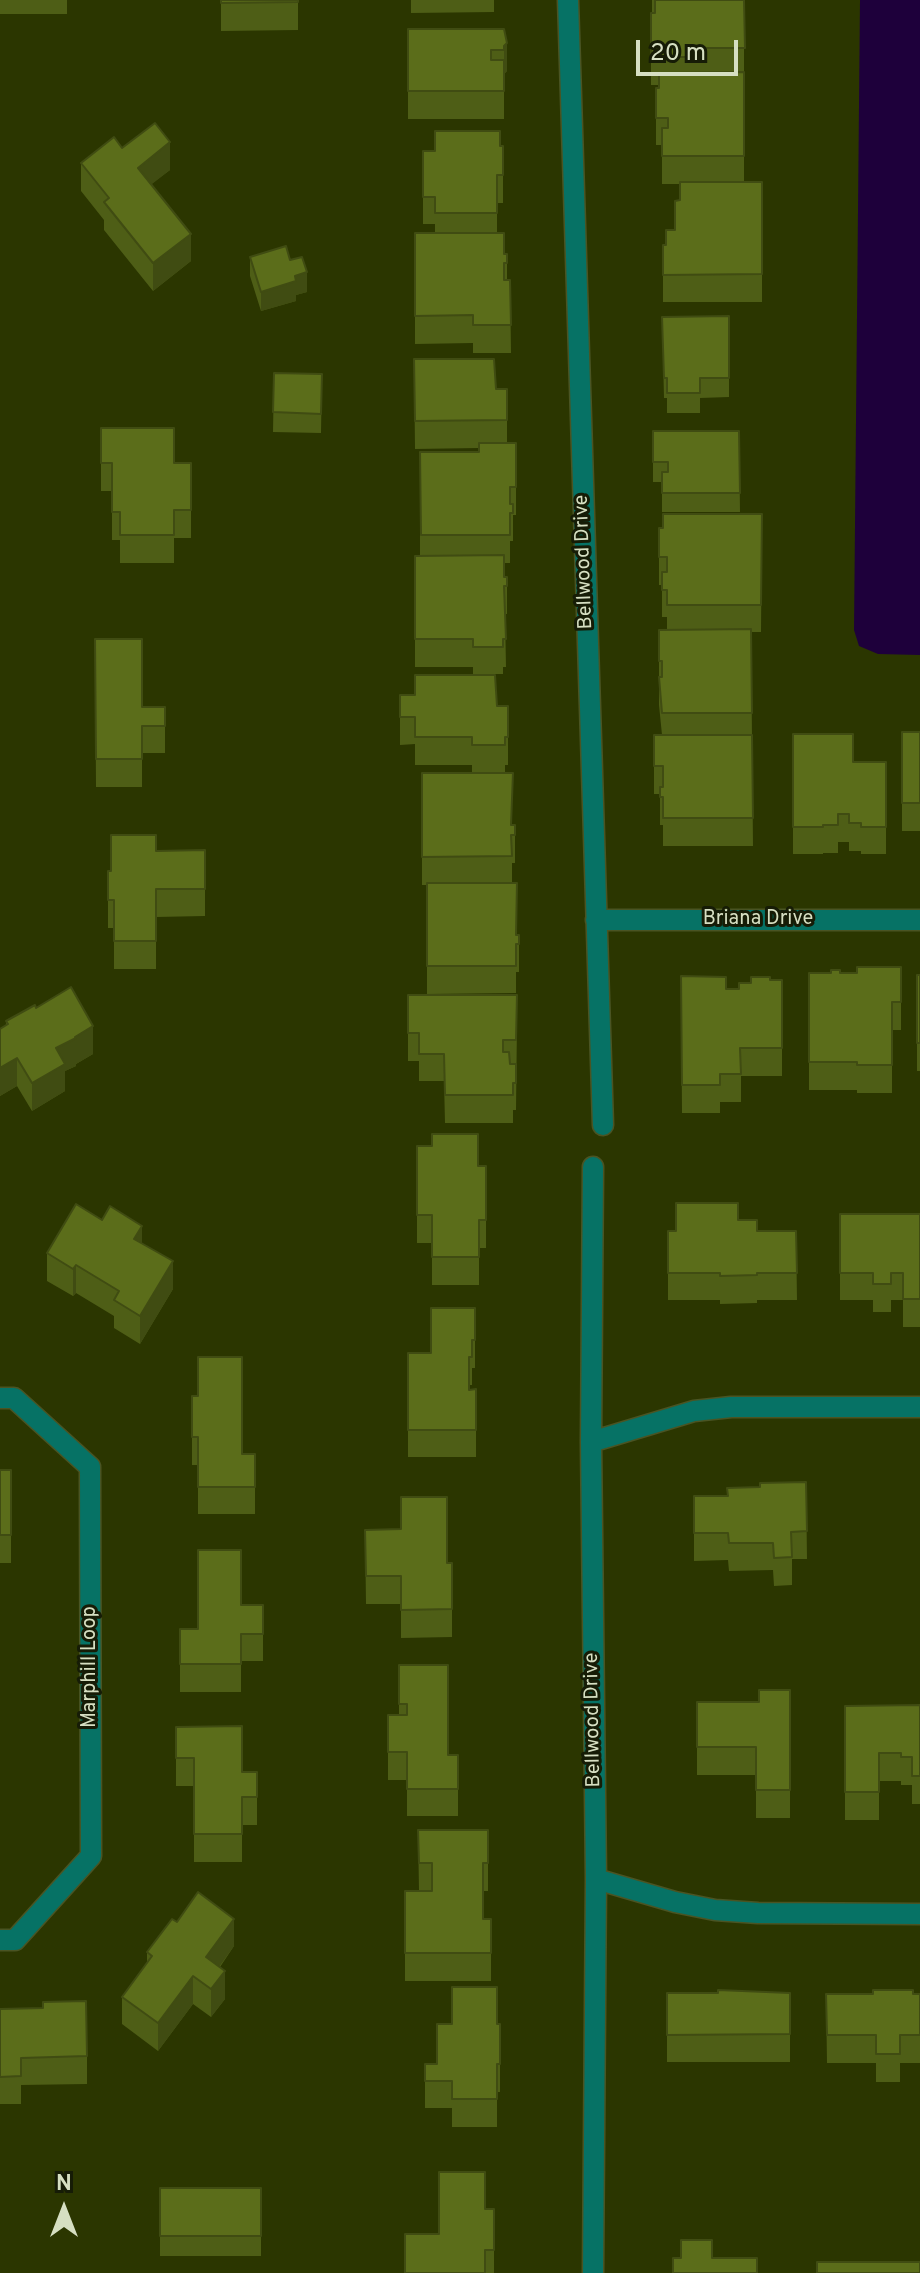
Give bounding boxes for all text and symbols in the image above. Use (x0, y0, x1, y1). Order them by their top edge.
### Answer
scale bar (640, 24, 742, 74)
text: 20 m (650, 39, 706, 69)
street label: Bellwood Drive (571, 494, 599, 630)
street label: Briana Drive (703, 908, 813, 932)
street label: Marphill Loop (79, 1606, 103, 1728)
street label: Bellwood Drive (581, 1652, 607, 1788)
north arrow (24, 2169, 104, 2249)
text: N (56, 2171, 72, 2198)

